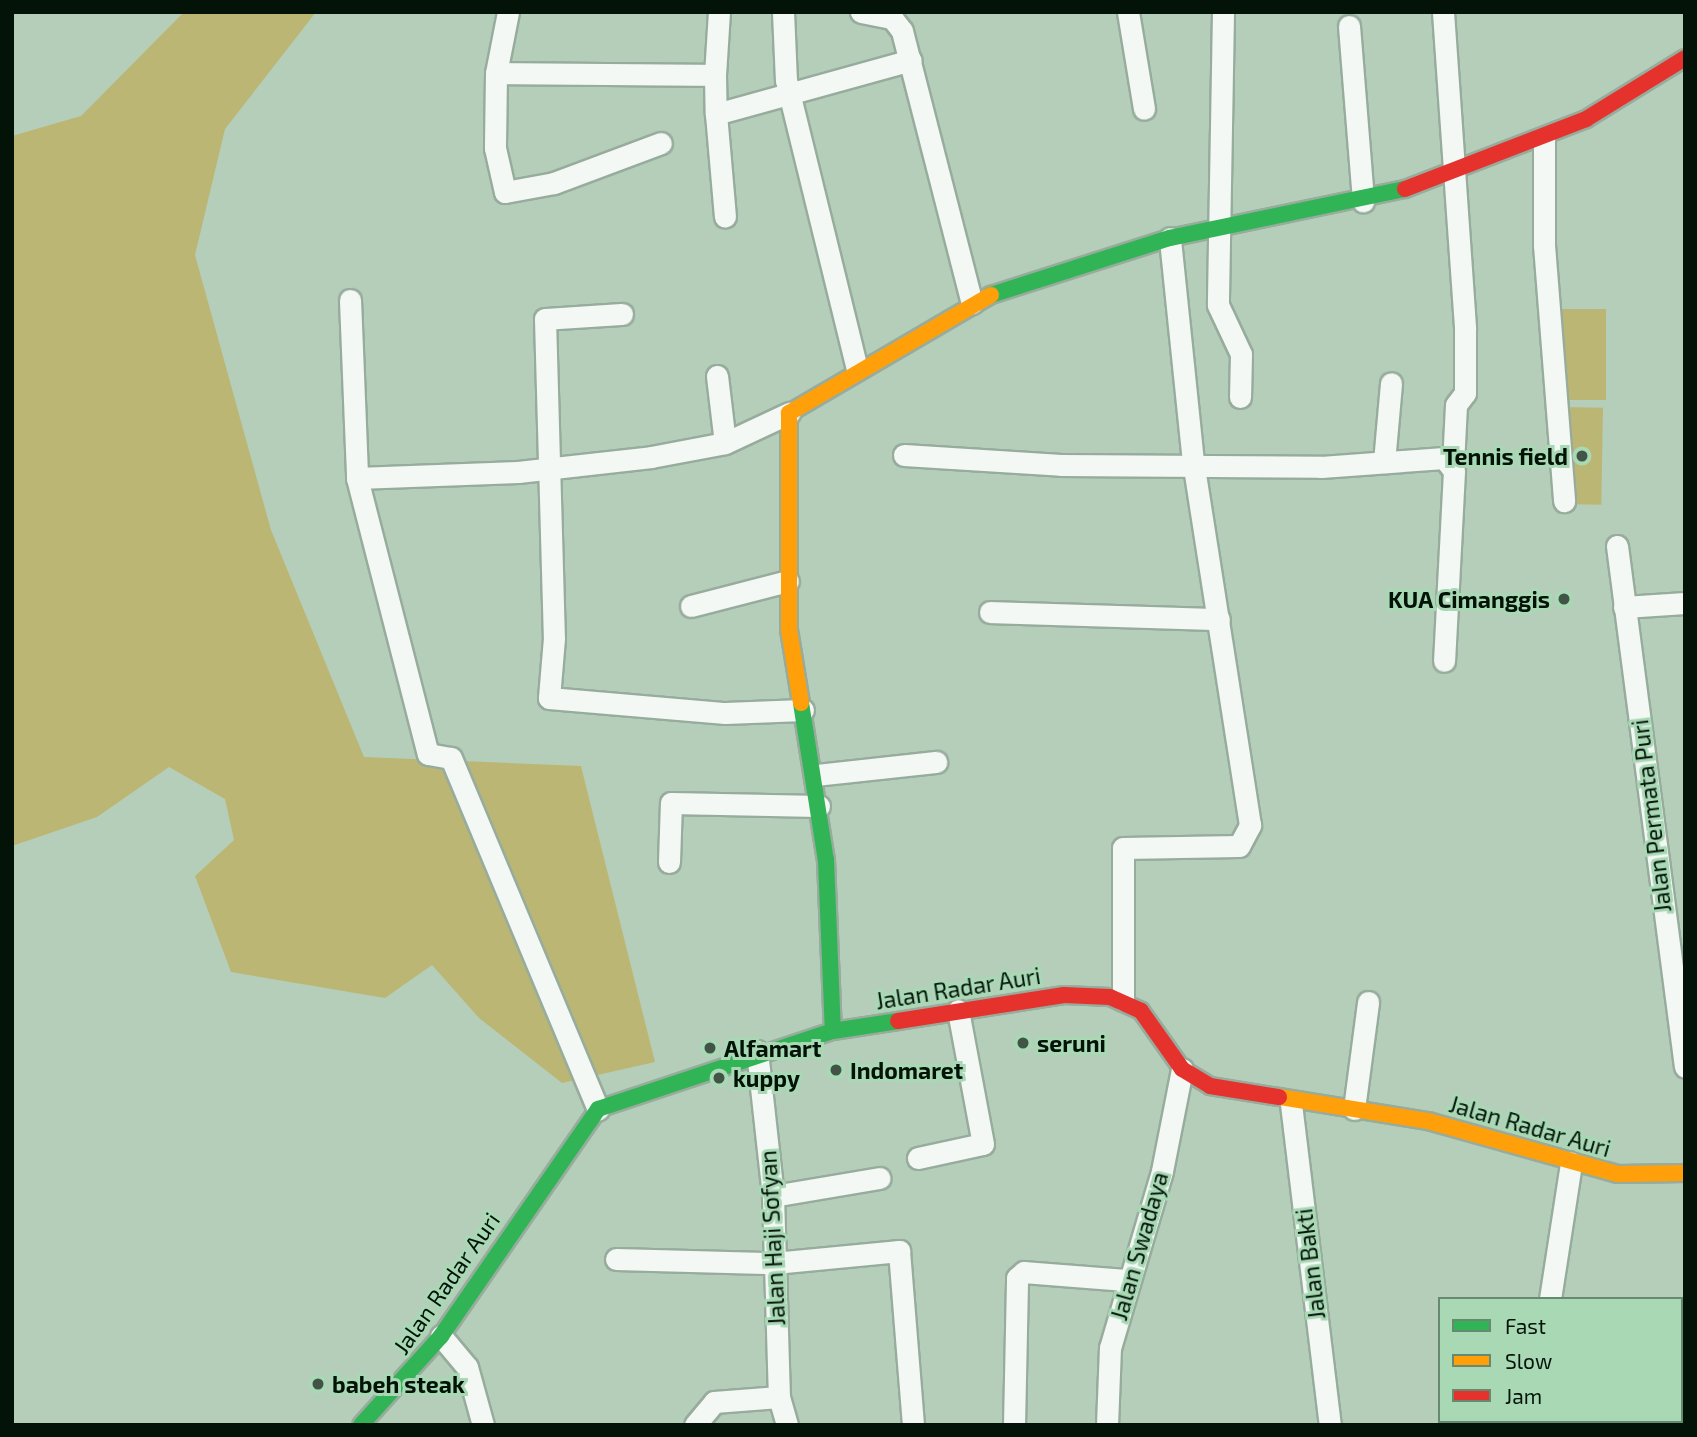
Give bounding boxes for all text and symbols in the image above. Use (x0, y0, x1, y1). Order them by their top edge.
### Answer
place label: Tennis field (1443, 442, 1568, 470)
marker: Tennis field (1574, 448, 1590, 464)
place label: KUA Cimanggis (1387, 585, 1550, 613)
marker: KUA Cimanggis (1556, 591, 1572, 607)
street label: Jalan Permata Puri (1625, 718, 1677, 914)
street label: Jalan Radar Auri (873, 961, 1043, 1015)
place label: seruni (1037, 1029, 1106, 1057)
place label: Alfamart (724, 1034, 821, 1062)
marker: seruni (1015, 1035, 1031, 1051)
marker: Alfamart (702, 1040, 718, 1056)
place label: Indomaret (850, 1056, 963, 1084)
marker: Indomaret (828, 1062, 844, 1078)
place label: kuppy (733, 1064, 800, 1092)
marker: kuppy (711, 1070, 727, 1086)
street label: Jalan Radar Auri (1446, 1090, 1614, 1162)
street label: Jalan Haji Sofyan (754, 1150, 790, 1326)
street label: Jalan Swadaya (1105, 1169, 1173, 1323)
street label: Jalan Radar Auri (387, 1206, 505, 1360)
street label: Jalan Bakti (1290, 1207, 1330, 1321)
legend (1438, 1297, 1683, 1423)
text: Fast (1505, 1313, 1546, 1338)
text: Slow (1505, 1348, 1552, 1373)
place label: babeh steak (332, 1370, 465, 1398)
marker: babeh steak (310, 1376, 326, 1392)
text: Jam (1505, 1383, 1542, 1408)

